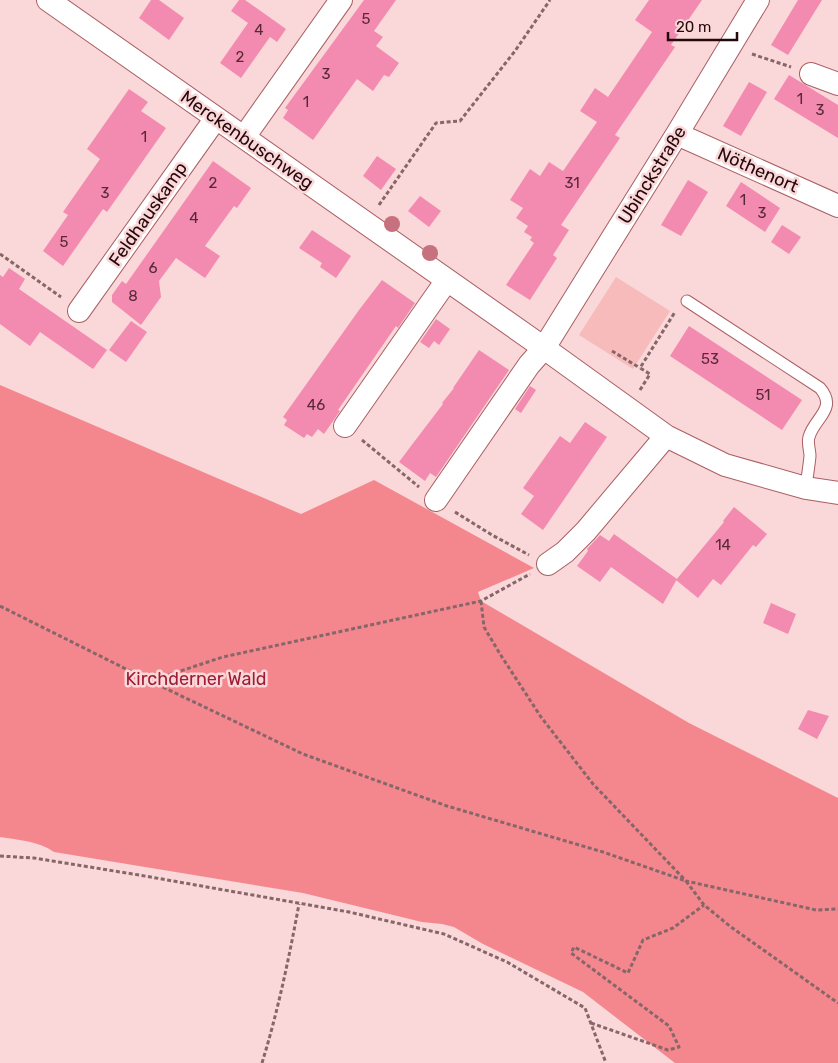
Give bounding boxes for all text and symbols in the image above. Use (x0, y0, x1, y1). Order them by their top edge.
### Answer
house number: 5 (362, 10, 371, 28)
scale bar (668, 10, 737, 42)
text: 20 m (676, 18, 711, 36)
house number: 4 (254, 21, 264, 39)
house number: 2 (236, 48, 245, 66)
house number: 3 (321, 65, 331, 83)
street label: Merckenbuschweg (176, 86, 318, 194)
house number: 1 (797, 90, 803, 108)
house number: 1 (303, 93, 309, 111)
house number: 3 (815, 101, 825, 119)
street label: Ubinckstraße (613, 122, 691, 228)
house number: 1 (141, 128, 147, 146)
street label: Nöthenort (714, 142, 802, 198)
street label: Feldhauskamp (104, 158, 192, 270)
house number: 2 (209, 174, 218, 192)
house number: 31 (564, 174, 580, 192)
house number: 3 (100, 184, 110, 202)
house number: 1 (740, 191, 746, 209)
house number: 3 (757, 204, 767, 222)
house number: 4 (189, 209, 199, 227)
house number: 5 (60, 233, 69, 251)
house number: 6 (148, 259, 158, 277)
house number: 8 (128, 287, 138, 305)
house number: 53 (701, 350, 719, 368)
house number: 51 (755, 386, 771, 404)
house number: 46 (307, 396, 325, 414)
house number: 14 (715, 536, 731, 554)
park label: Kirchderner Wald (126, 668, 266, 690)

